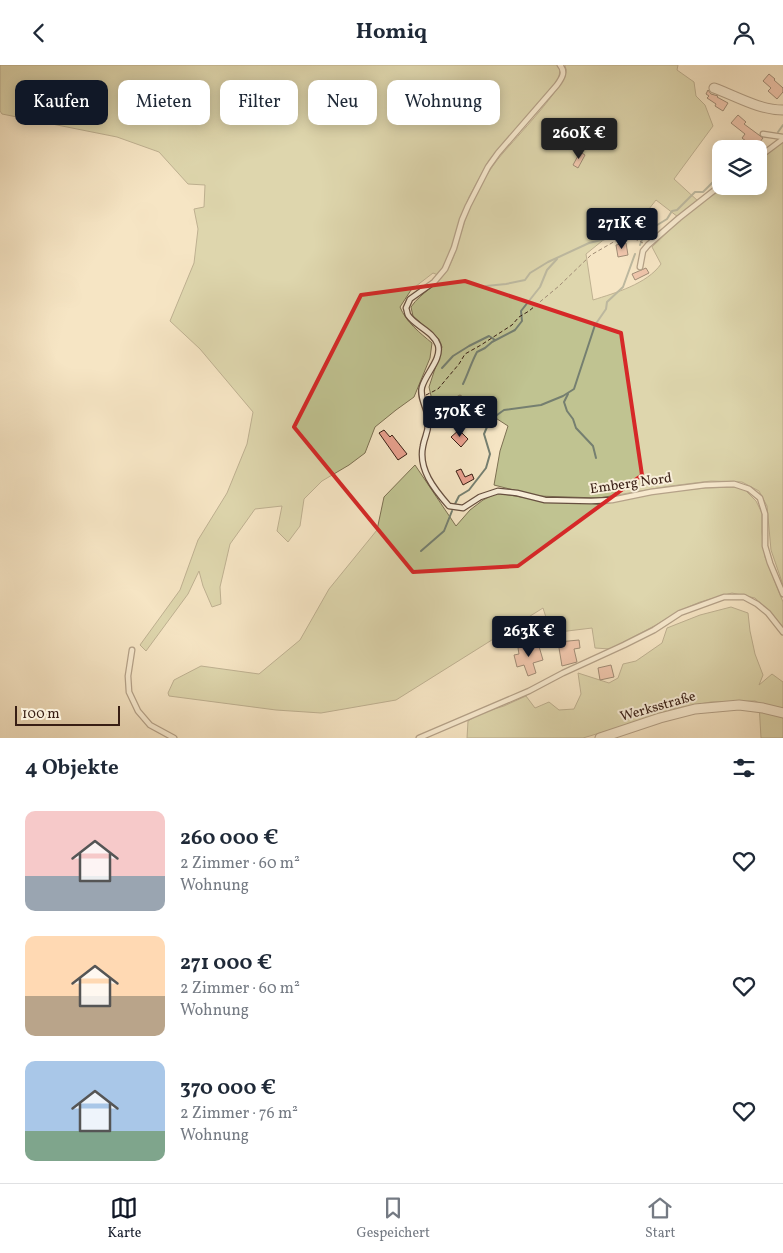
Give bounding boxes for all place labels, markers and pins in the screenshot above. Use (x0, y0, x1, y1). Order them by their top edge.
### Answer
pin: 260K € (538, 117, 620, 160)
pin: 271K € (581, 207, 663, 250)
pin: 370K € (419, 395, 501, 438)
pin: 263K € (488, 615, 570, 658)

